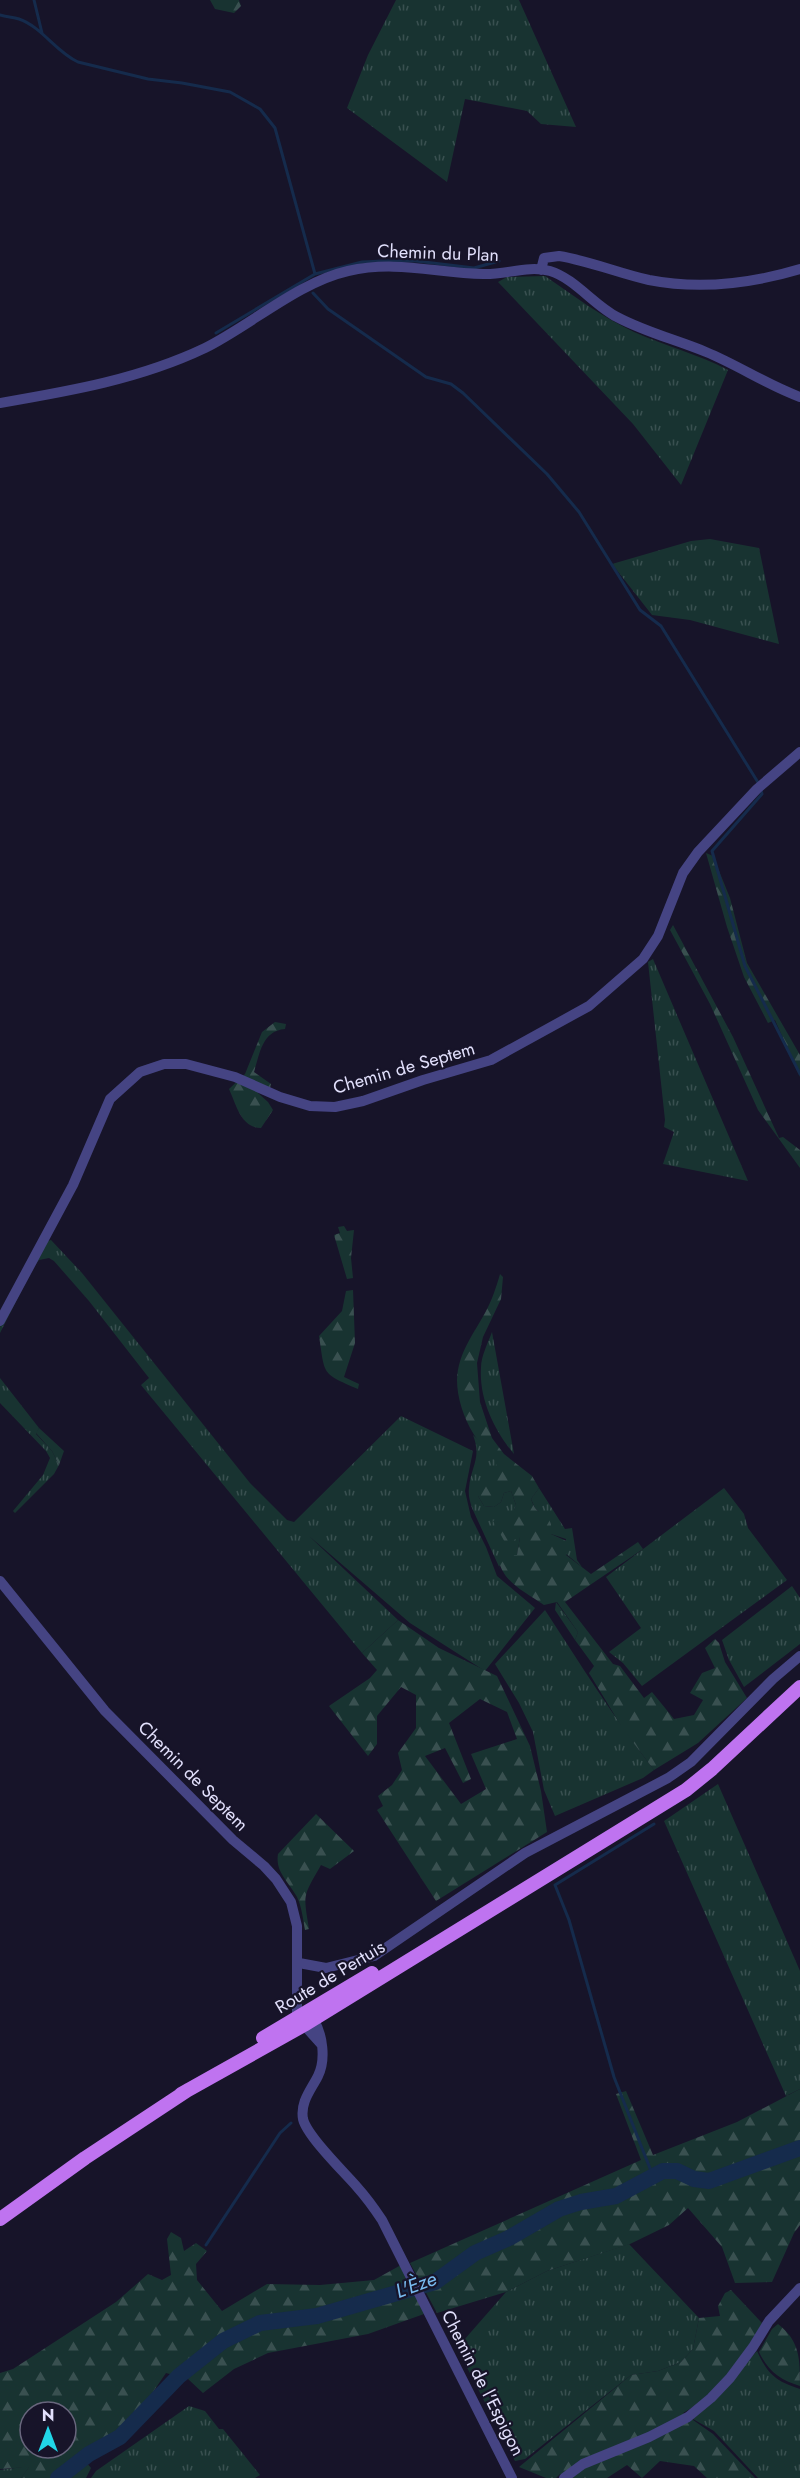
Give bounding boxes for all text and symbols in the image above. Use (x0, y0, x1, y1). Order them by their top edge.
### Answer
street label: Chemin du Plan (377, 238, 499, 268)
street label: Chemin de Septem (330, 1035, 478, 1101)
street label: Chemin de Septem (132, 1715, 254, 1837)
street label: Route de Pertuis (270, 1934, 390, 2020)
water label: L'Èze (391, 2264, 441, 2306)
street label: Chemin de l'Espigon (435, 2306, 531, 2460)
north arrow (18, 2400, 78, 2460)
text: N (42, 2404, 54, 2427)

